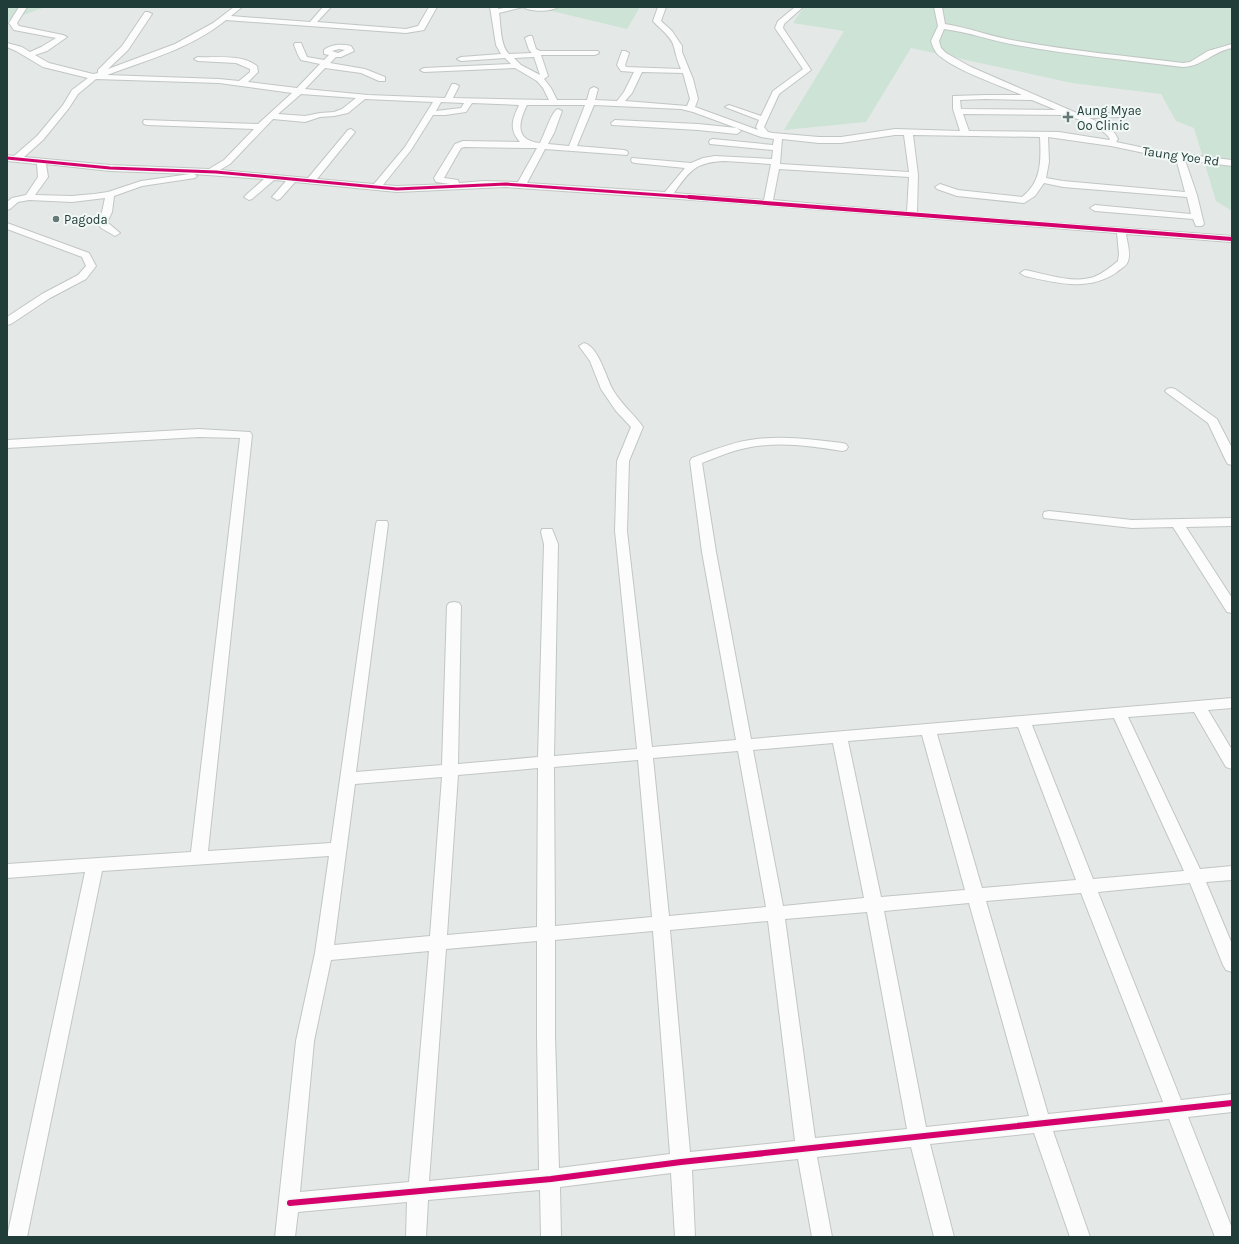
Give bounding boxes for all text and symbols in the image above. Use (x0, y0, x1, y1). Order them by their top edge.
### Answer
place label: Aung Myae Oo Clinic (1077, 103, 1142, 133)
marker: Aung Myae Oo Clinic (1062, 111, 1074, 123)
street label: Taung Yoe Rd (1142, 143, 1220, 169)
place label: Pagoda (64, 212, 108, 227)
marker: Pagoda (51, 214, 61, 224)

